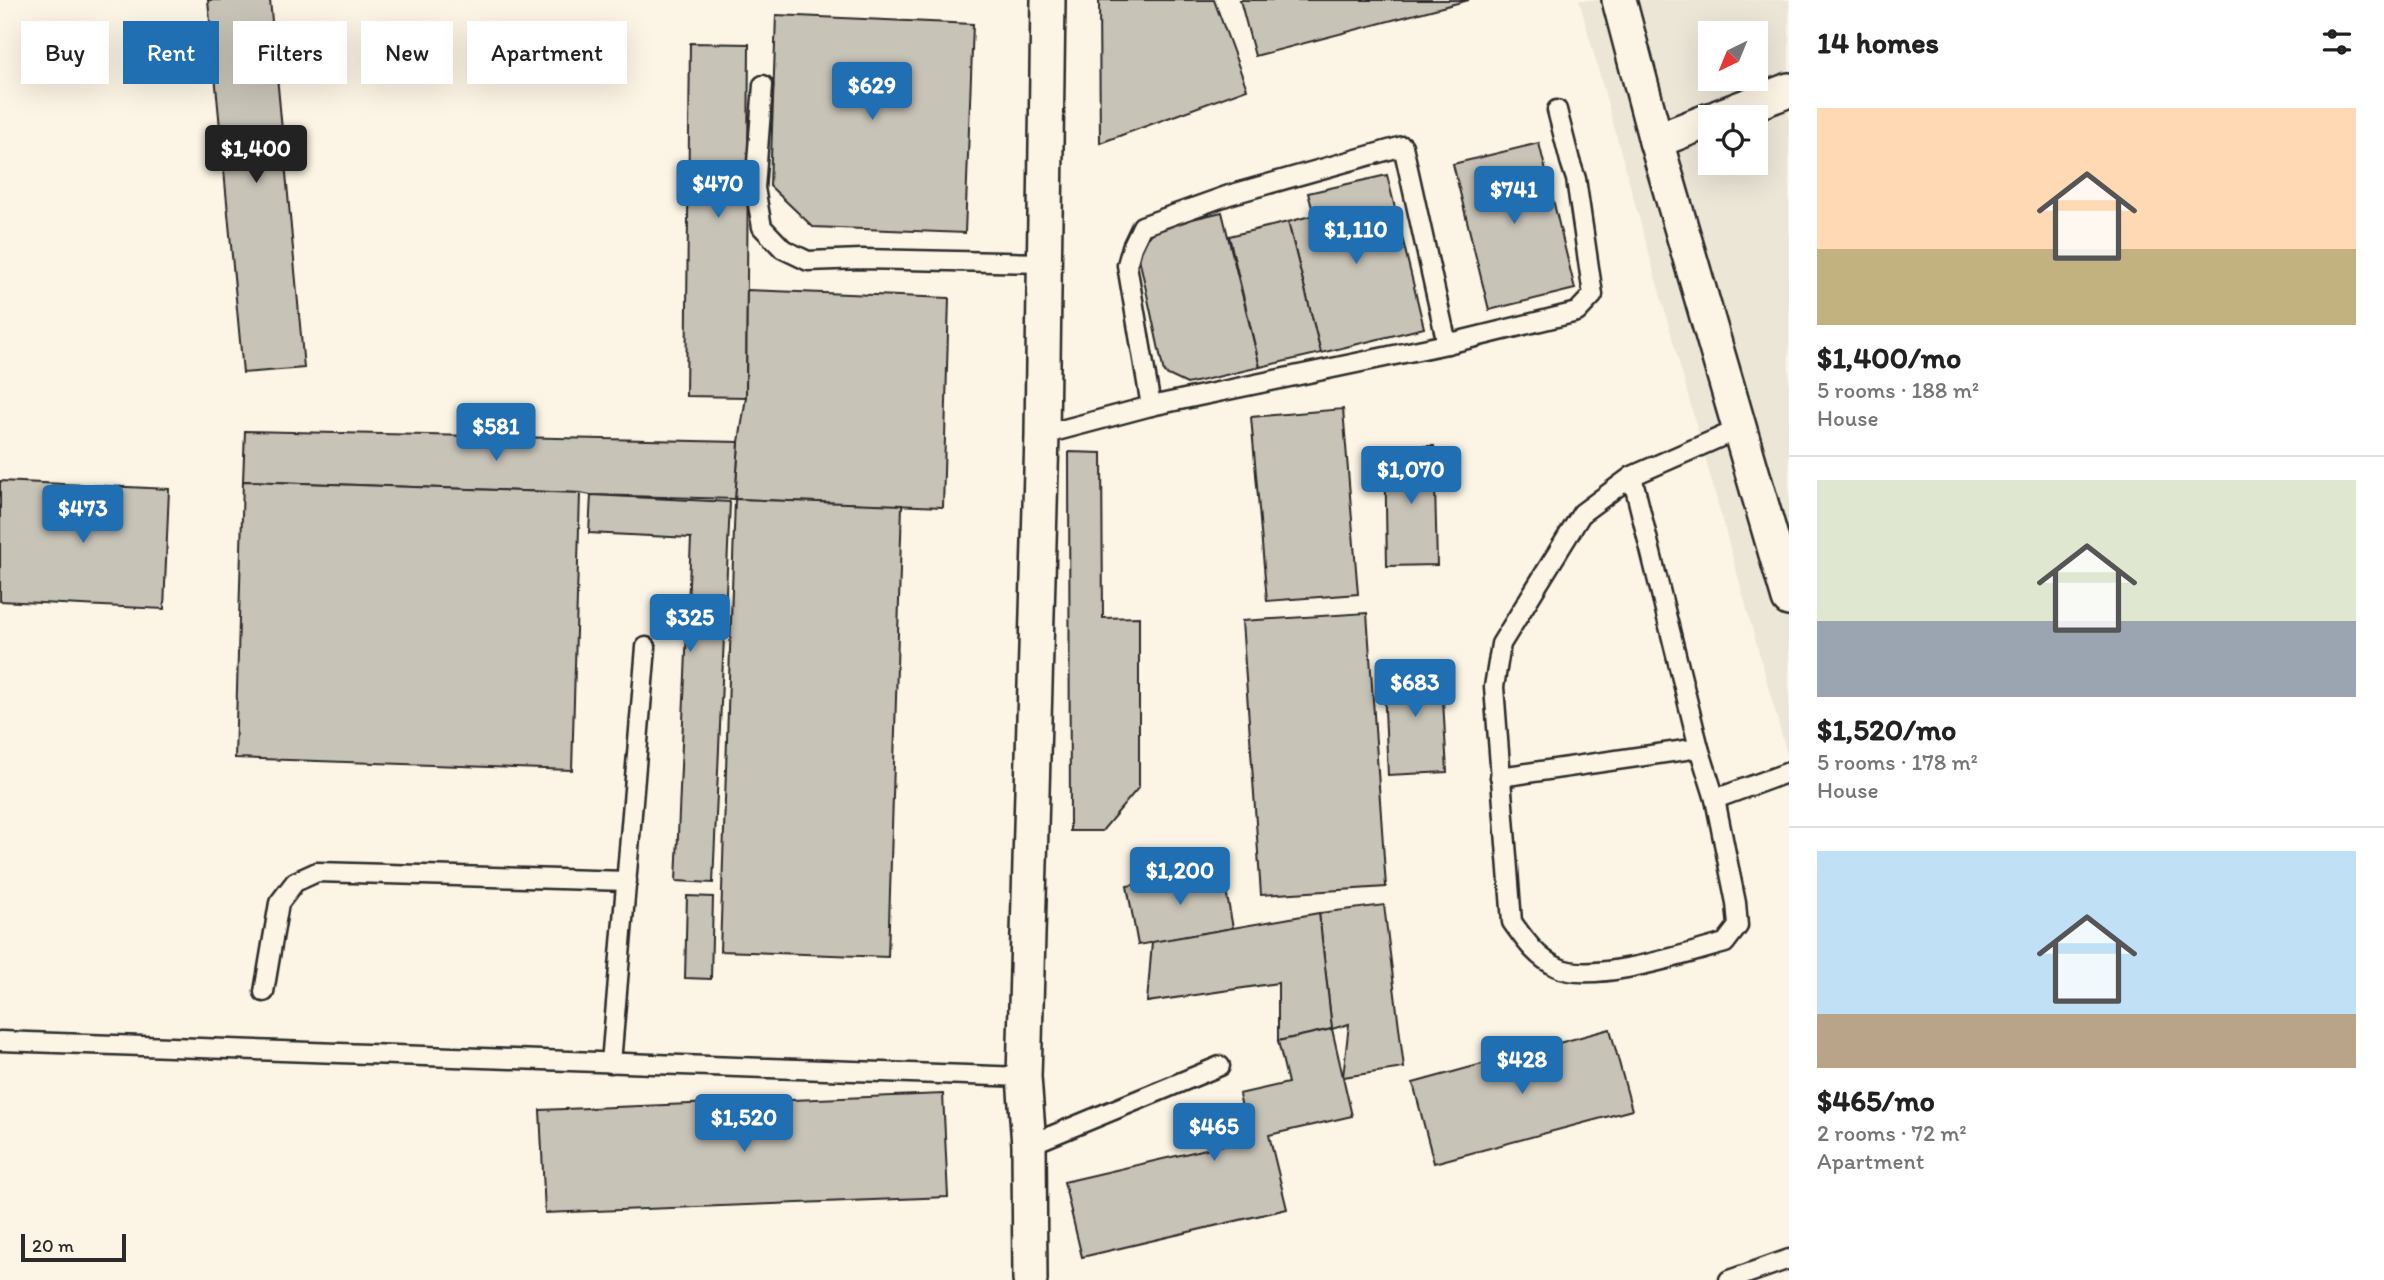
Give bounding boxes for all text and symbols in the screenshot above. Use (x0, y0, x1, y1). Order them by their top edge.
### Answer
chip: Buy (21, 21, 109, 84)
chip: Rent (123, 21, 219, 84)
chip: Filters (233, 21, 347, 84)
chip: New (361, 21, 453, 84)
chip: Apartment (467, 21, 627, 84)
north arrow (1698, 21, 1768, 91)
map controls (1698, 21, 1768, 175)
icon: filters (2318, 23, 2356, 61)
text: 14 homes (1817, 24, 1939, 61)
pin: $629 (831, 62, 913, 122)
text: $629 (848, 71, 896, 99)
button: locate (1698, 105, 1768, 175)
pin: $1,400 (199, 125, 313, 185)
text: $1,400 (221, 134, 291, 162)
icon: home (2024, 153, 2150, 279)
pin: $470 (677, 160, 759, 220)
pin: $741 (1473, 166, 1555, 226)
text: $470 (692, 169, 744, 197)
text: $741 (1490, 175, 1538, 203)
pin: $1,110 (1299, 206, 1413, 266)
text: $1,110 (1324, 215, 1388, 243)
text: $1,400/mo (1817, 339, 1961, 376)
text: 5 rooms · 188 m² (1817, 376, 1979, 404)
pin: $581 (455, 404, 537, 463)
text: House (1817, 404, 1879, 432)
text: $581 (472, 412, 520, 440)
pin: $1,070 (1354, 447, 1468, 506)
text: $1,070 (1377, 455, 1445, 483)
pin: $473 (42, 486, 124, 545)
text: $473 (58, 494, 108, 522)
icon: home (2024, 525, 2150, 651)
pin: $325 (649, 594, 731, 654)
text: $325 (666, 603, 714, 631)
pin: $683 (1374, 660, 1456, 719)
text: $683 (1391, 668, 1439, 696)
text: $1,520/mo (1817, 711, 1956, 748)
text: 5 rooms · 178 m² (1817, 748, 1978, 776)
text: House (1817, 776, 1879, 804)
pin: $1,200 (1123, 848, 1237, 907)
text: $1,200 (1146, 856, 1214, 884)
icon: home (2024, 896, 2150, 1022)
pin: $428 (1481, 1036, 1563, 1096)
text: $428 (1497, 1045, 1547, 1073)
text: $465/mo (1817, 1082, 1935, 1119)
pin: $1,520 (687, 1094, 801, 1154)
text: $1,520 (711, 1103, 777, 1131)
pin: $465 (1173, 1104, 1255, 1163)
text: $465 (1189, 1112, 1239, 1140)
text: 2 rooms · 72 m² (1817, 1119, 1967, 1147)
text: Apartment (1817, 1147, 1924, 1175)
scale bar (21, 1231, 126, 1263)
text: 20 m (32, 1234, 74, 1257)

